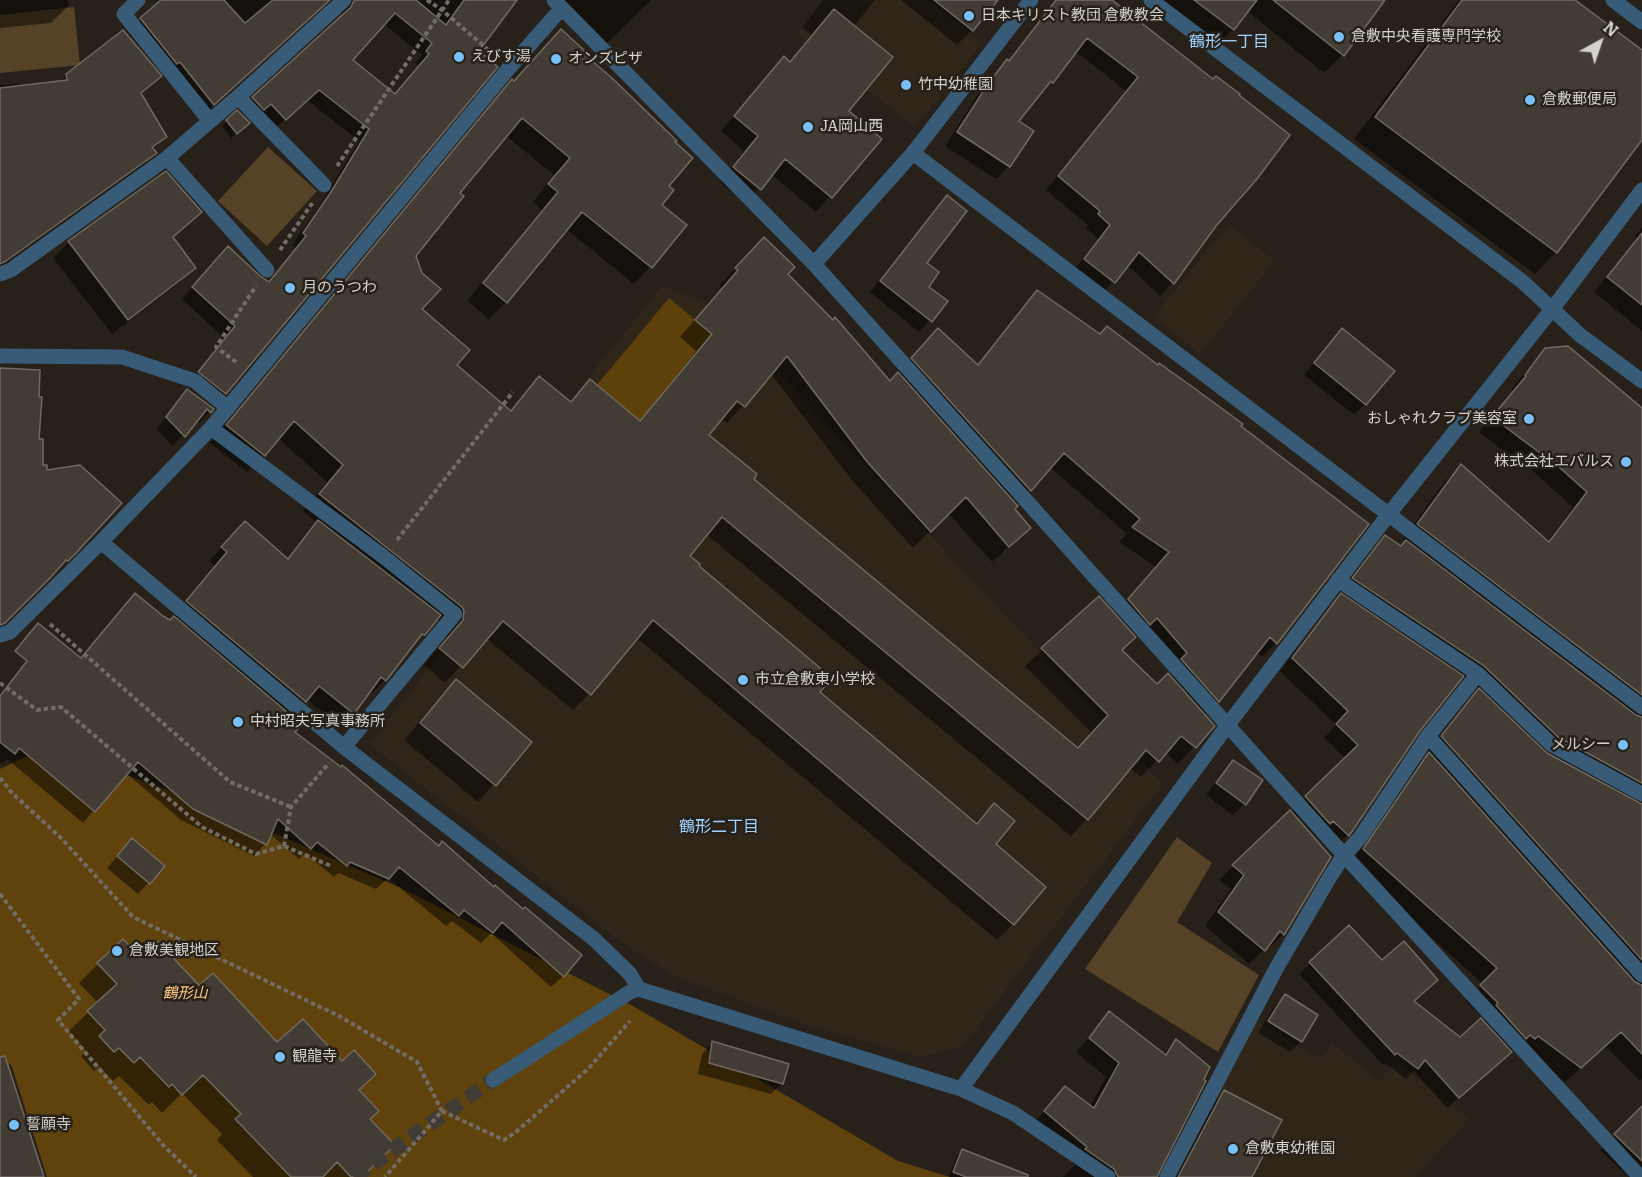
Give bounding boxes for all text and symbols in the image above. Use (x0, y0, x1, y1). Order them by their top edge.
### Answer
place label: 日本キリスト教団 倉敷教会 (981, 7, 1164, 25)
marker: 日本キリスト教団 倉敷教会 (962, 9, 976, 23)
north arrow (1570, 12, 1630, 72)
text: N (1599, 15, 1624, 42)
place label: 倉敷中央看護専門学校 (1351, 28, 1501, 46)
marker: 倉敷中央看護専門学校 (1332, 30, 1346, 44)
district label: 鶴形一丁目 (1189, 32, 1269, 52)
place label: えびす湯 (471, 48, 531, 66)
marker: えびす湯 (452, 50, 466, 64)
place label: オンズピザ (568, 50, 643, 68)
marker: オンズピザ (549, 52, 563, 66)
place label: 竹中幼稚園 (918, 76, 993, 94)
marker: 竹中幼稚園 (899, 78, 913, 92)
place label: 倉敷郵便局 (1542, 91, 1617, 109)
marker: 倉敷郵便局 (1523, 93, 1537, 107)
place label: JA岡山西 (820, 118, 883, 136)
marker: JA岡山西 (801, 120, 815, 134)
place label: 月のうつわ (302, 279, 377, 297)
marker: 月のうつわ (283, 281, 297, 295)
place label: おしゃれクラブ美容室 (1367, 410, 1517, 428)
marker: おしゃれクラブ美容室 (1522, 412, 1536, 426)
place label: 株式会社エバルス (1494, 453, 1614, 471)
marker: 株式会社エバルス (1619, 455, 1633, 469)
place label: 市立倉敷東小学校 (755, 671, 875, 689)
marker: 市立倉敷東小学校 (736, 673, 750, 687)
place label: 中村昭夫写真事務所 (250, 713, 385, 731)
marker: 中村昭夫写真事務所 (231, 715, 245, 729)
place label: メルシー (1551, 736, 1611, 754)
marker: メルシー (1616, 738, 1630, 752)
district label: 鶴形二丁目 (679, 817, 759, 837)
place label: 倉敷美観地区 (129, 942, 219, 960)
marker: 倉敷美観地区 (110, 944, 124, 958)
park label: 鶴形山 (163, 985, 207, 1003)
place label: 観龍寺 (292, 1048, 337, 1066)
marker: 観龍寺 (273, 1050, 287, 1064)
place label: 誓願寺 (26, 1116, 71, 1134)
marker: 誓願寺 (7, 1118, 21, 1132)
place label: 倉敷東幼稚園 (1245, 1140, 1335, 1158)
marker: 倉敷東幼稚園 (1226, 1142, 1240, 1156)

